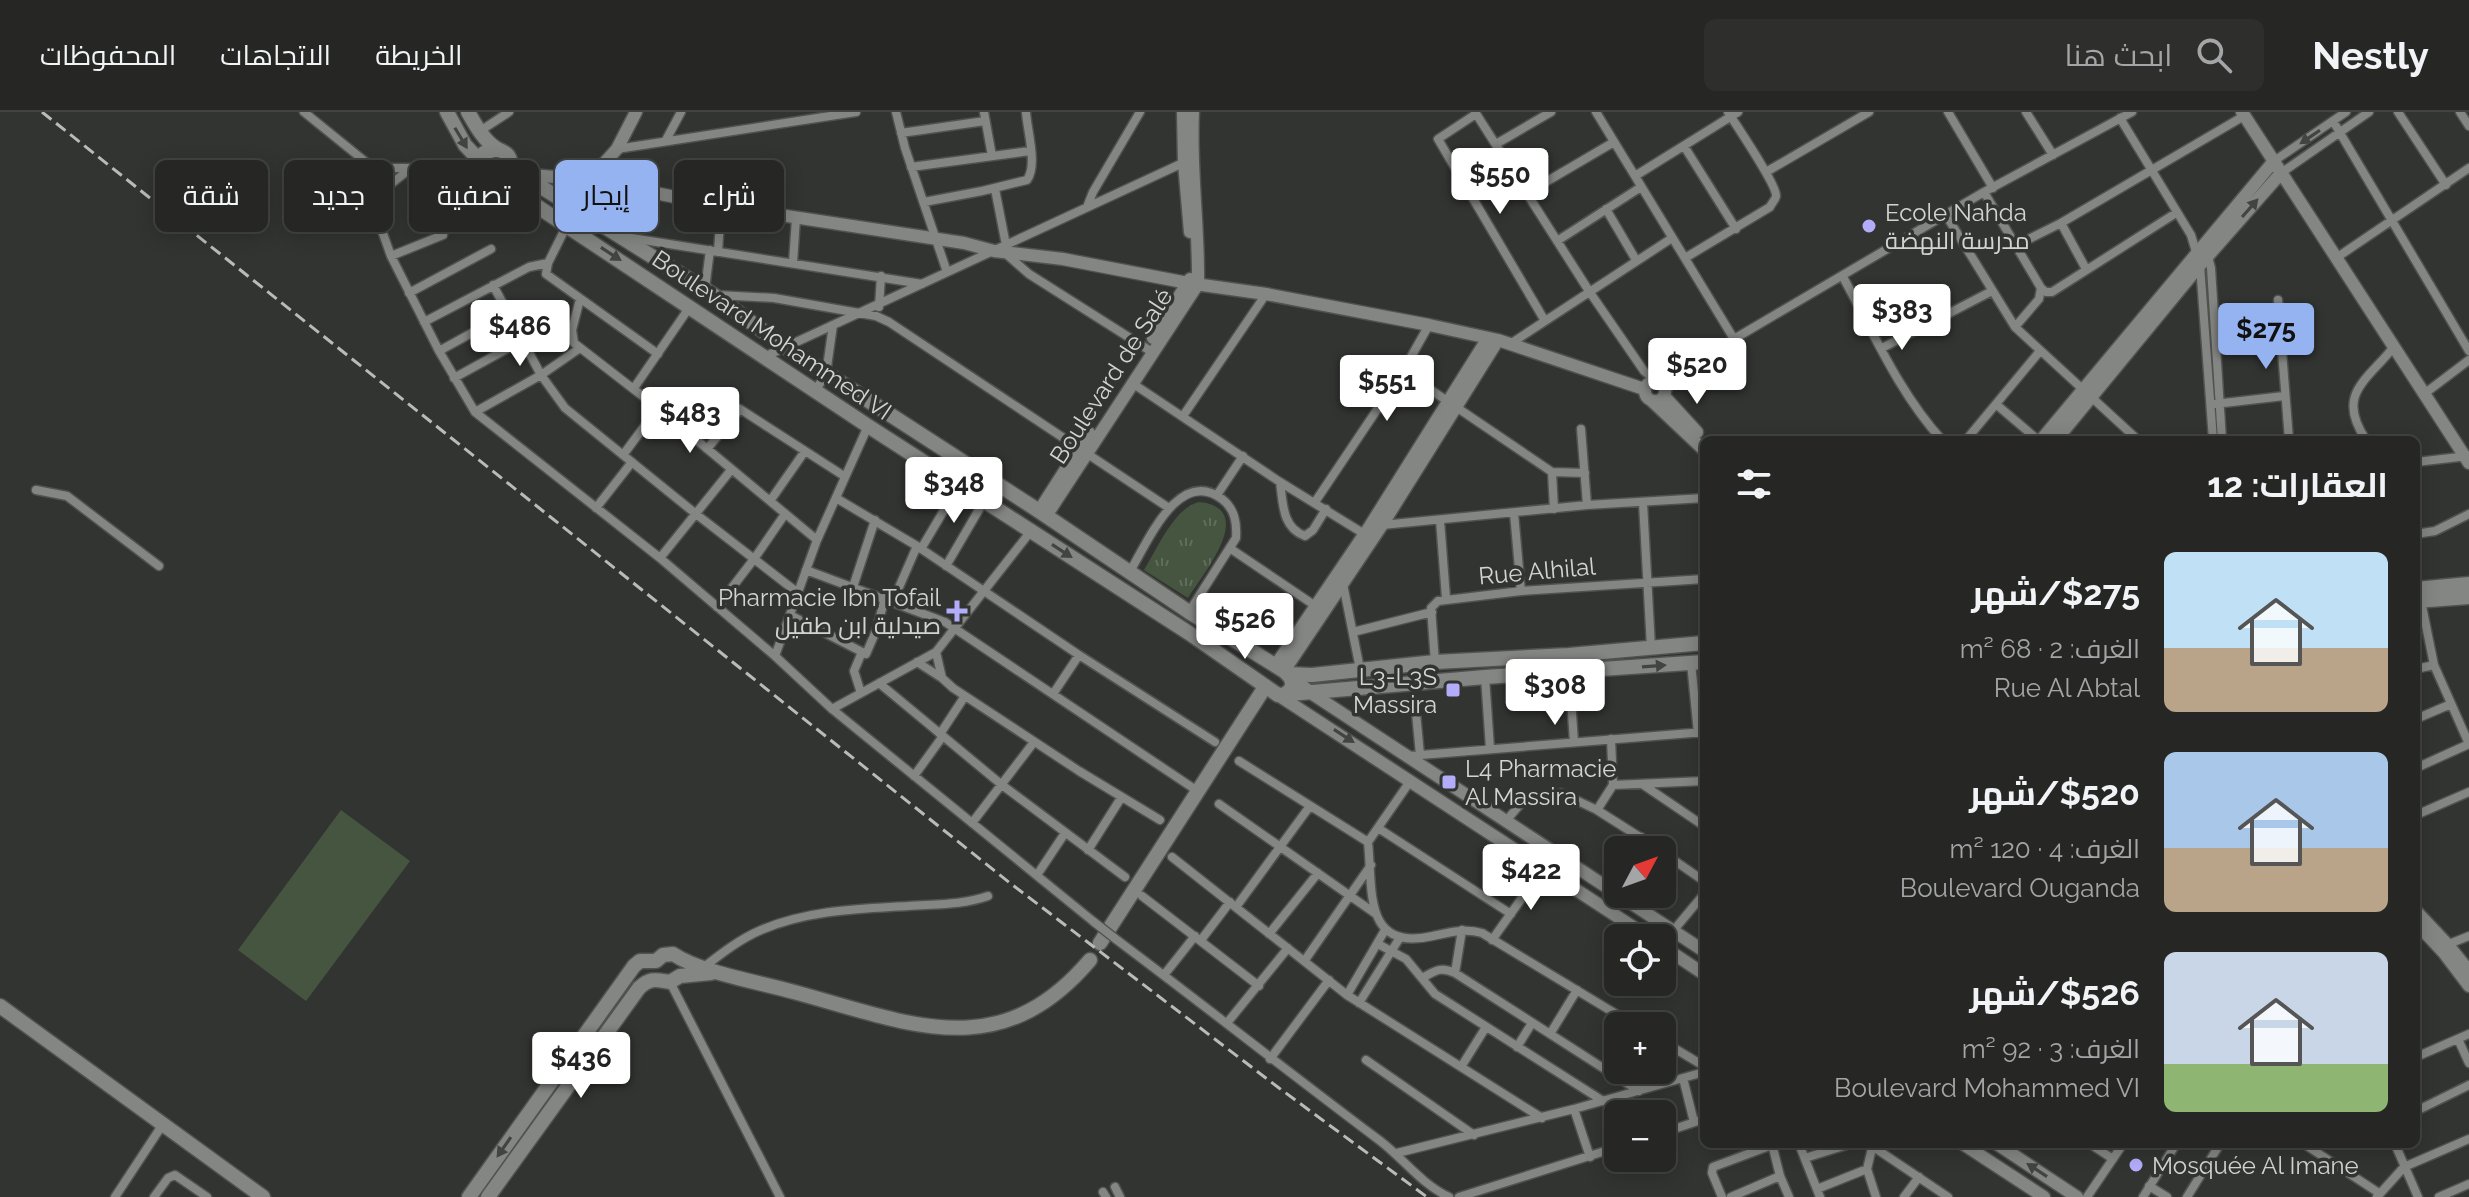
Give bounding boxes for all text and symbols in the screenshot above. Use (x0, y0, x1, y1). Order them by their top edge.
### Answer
search box (1704, 19, 2264, 91)
icon: search (2192, 33, 2236, 77)
text: Nestly (2312, 33, 2429, 78)
text: ابحث هنا (2064, 38, 2172, 73)
text: المحفوظات (40, 39, 176, 72)
text: الاتجاهات (220, 39, 331, 72)
text: الخريطة (375, 39, 463, 72)
one-way arrow (454, 127, 468, 149)
one-way arrow (2299, 129, 2320, 144)
pin: $550 (1453, 148, 1547, 216)
text: $550 (1469, 159, 1531, 189)
chip: شقة (155, 160, 268, 232)
chip: جديد (284, 160, 393, 232)
chip: تصفية (409, 160, 539, 232)
chip: إيجار (555, 160, 658, 232)
chip: شراء (674, 160, 784, 232)
place label: Ecole Nahda مدرسة النهضة (1885, 198, 2030, 255)
one-way arrow (2241, 199, 2258, 219)
marker: Ecole Nahda مدرسة النهضة (1860, 217, 1878, 235)
street label: Boulevard Mohammed VI (647, 244, 897, 426)
one-way arrow (601, 247, 622, 262)
street label: Boulevard de Salé (1044, 283, 1178, 469)
pin: $383 (1855, 284, 1949, 352)
text: $383 (1871, 295, 1933, 325)
pin: $486 (473, 300, 567, 368)
pin: $275 (2219, 303, 2313, 371)
text: $486 (489, 311, 551, 341)
text: $275 (2236, 314, 2296, 344)
pin: $520 (1650, 338, 1744, 406)
text: $520 (1666, 349, 1728, 379)
pin: $551 (1340, 355, 1434, 423)
text: $551 (1358, 366, 1416, 396)
pin: $483 (643, 387, 737, 455)
text: $483 (659, 398, 721, 428)
pin: $348 (907, 457, 1001, 525)
icon: filters (1732, 462, 1776, 506)
text: العقارات: 12 (2207, 465, 2388, 505)
text: $348 (923, 468, 985, 498)
one-way arrow (1051, 544, 1073, 558)
street label: Rue Alhilal (1477, 551, 1597, 591)
text: $275/شهر (1972, 573, 2140, 613)
place label: Pharmacie Ibn Tofail صيدلية ابن طفيل (718, 583, 941, 640)
icon: home (2228, 584, 2324, 680)
pin: $526 (1198, 593, 1292, 661)
marker: Pharmacie Ibn Tofail صيدلية ابن طفيل (948, 602, 966, 620)
text: $526 (1214, 604, 1276, 634)
text: الغرف: 2 · 68 m² (1960, 634, 2140, 664)
pin: $308 (1508, 659, 1602, 727)
one-way arrow (1642, 659, 1667, 672)
place label: L3-L3S Massira (1353, 662, 1437, 719)
text: $308 (1524, 670, 1586, 700)
text: Rue Al Abtal (1994, 673, 2140, 703)
marker: L3-L3S Massira (1444, 681, 1462, 699)
one-way arrow (1333, 728, 1355, 743)
place label: L4 Pharmacie Al Massira (1465, 754, 1616, 811)
marker: L4 Pharmacie Al Massira (1440, 773, 1458, 791)
text: $520/شهر (1969, 773, 2140, 813)
icon: home (2228, 784, 2324, 880)
text: الغرف: 4 · 120 m² (1950, 834, 2140, 864)
north arrow (1604, 836, 1676, 908)
map controls (1604, 836, 1676, 1172)
pin: $422 (1484, 844, 1578, 912)
text: $422 (1501, 855, 1561, 885)
text: Boulevard Ouganda (1900, 873, 2140, 903)
button: locate (1604, 924, 1676, 996)
text: $526/شهر (1970, 973, 2140, 1013)
icon: home (2228, 984, 2324, 1080)
button: + (1604, 1012, 1676, 1084)
pin: $436 (534, 1032, 628, 1100)
text: الغرف: 3 · 92 m² (1962, 1034, 2140, 1064)
text: $436 (550, 1043, 612, 1073)
text: Boulevard Mohammed VI (1834, 1073, 2140, 1103)
button: − (1604, 1100, 1676, 1172)
one-way arrow (497, 1136, 512, 1157)
place label: Mosquée Al Imane (2152, 1151, 2359, 1180)
marker: Mosquée Al Imane (2127, 1156, 2145, 1174)
one-way arrow (2026, 1164, 2048, 1178)

